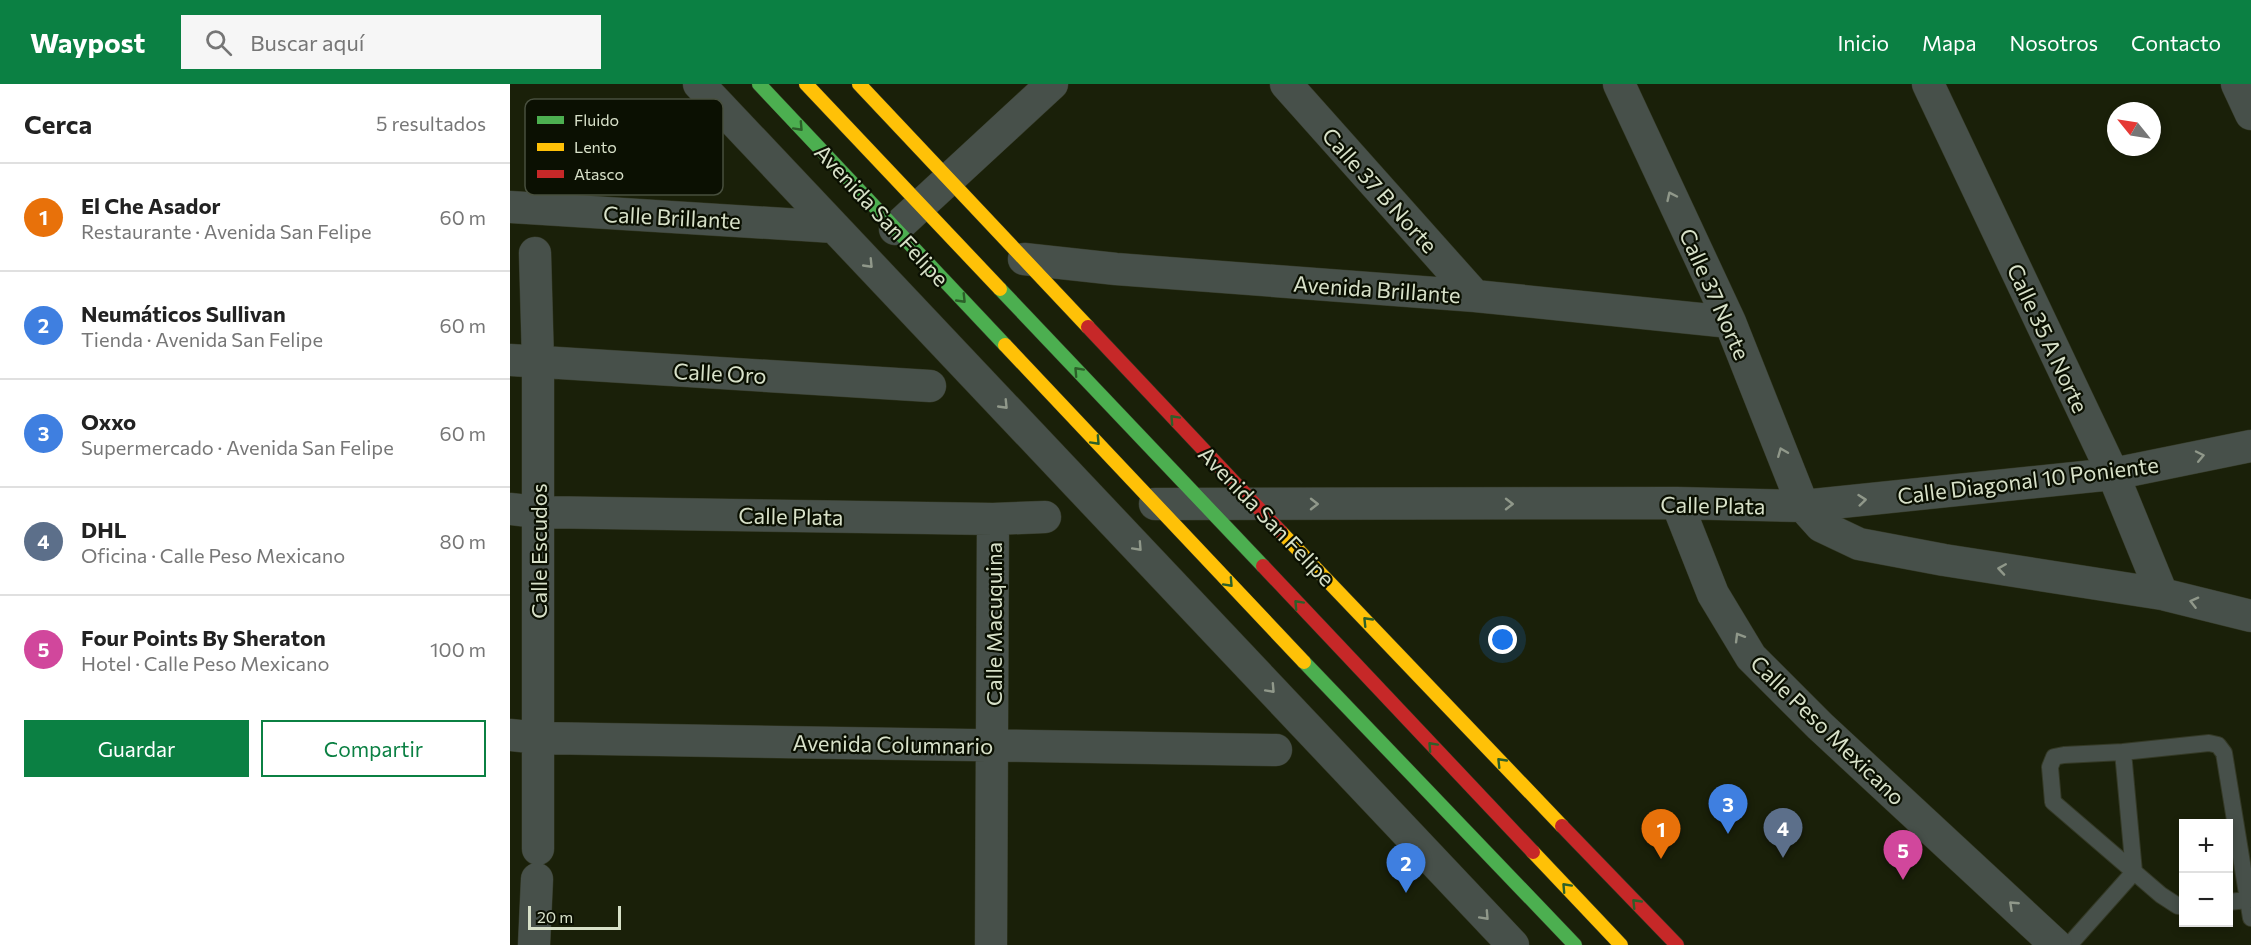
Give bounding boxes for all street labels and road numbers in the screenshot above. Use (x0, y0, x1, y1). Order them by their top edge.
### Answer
street label: Calle 37 B Norte (1317, 122, 1443, 258)
street label: Avenida San Felipe (809, 138, 955, 292)
street label: Calle Brillante (602, 200, 742, 234)
street label: Calle 37 Norte (1674, 224, 1756, 364)
street label: Calle 35 A Norte (2002, 259, 2094, 417)
street label: Avenida Brillante (1292, 270, 1462, 308)
street label: Calle Oro (673, 357, 767, 389)
street label: Avenida San Felipe (1193, 440, 1341, 592)
street label: Calle Diagonal 10 Poniente (1896, 451, 2160, 509)
street label: Calle Escudos (525, 483, 552, 619)
street label: Calle Plata (1660, 491, 1766, 519)
street label: Calle Plata (738, 502, 844, 530)
street label: Calle Macuquina (980, 542, 1007, 706)
street label: Calle Peso Mexicano (1745, 649, 1911, 811)
street label: Avenida Columnario (793, 729, 993, 759)

